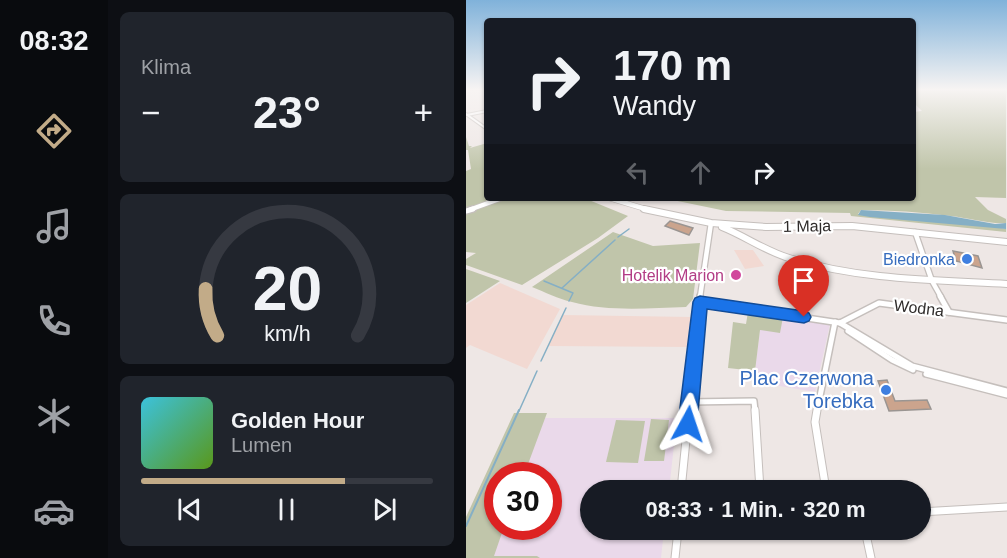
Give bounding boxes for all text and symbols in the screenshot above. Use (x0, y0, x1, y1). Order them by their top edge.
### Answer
text: 08:32 (19, 26, 89, 56)
icon: right (514, 42, 592, 120)
text: 170 m (613, 42, 732, 89)
text: Klima (141, 56, 191, 78)
text: 23° (253, 87, 321, 138)
text: Wandy (613, 91, 696, 121)
text: − (141, 94, 160, 131)
text: + (414, 94, 433, 131)
icon: directions (33, 110, 75, 152)
icon: left (621, 156, 654, 189)
icon: ahead (684, 156, 717, 189)
icon: right (747, 156, 780, 189)
icon: music (33, 205, 75, 247)
street label: 1 Maja (783, 217, 831, 235)
place label: Biedronka (883, 251, 955, 268)
marker: Biedronka (960, 252, 974, 266)
text: 20 (252, 254, 322, 323)
pin (778, 255, 829, 317)
icon: arrive (787, 264, 820, 297)
place label: Hotelik Marion (622, 267, 724, 284)
marker: Hotelik Marion (729, 268, 743, 282)
street label: Wodna (893, 296, 945, 320)
icon: phone (33, 300, 75, 342)
text: km/h (264, 322, 310, 346)
place label: Plac Czerwona Torebka (739, 367, 875, 412)
marker: Plac Czerwona Torebka (879, 383, 893, 397)
position arrow (656, 392, 720, 456)
icon: climate (33, 395, 75, 437)
text: Golden Hour (231, 408, 364, 433)
text: Lumen (231, 434, 292, 456)
speed limit sign: 30 (484, 462, 562, 540)
icon: car (33, 490, 75, 532)
icon: previous (173, 493, 206, 526)
icon: pause (270, 493, 303, 526)
icon: next (368, 493, 401, 526)
text: 08:33 · 1 Min. · 320 m (645, 497, 866, 522)

